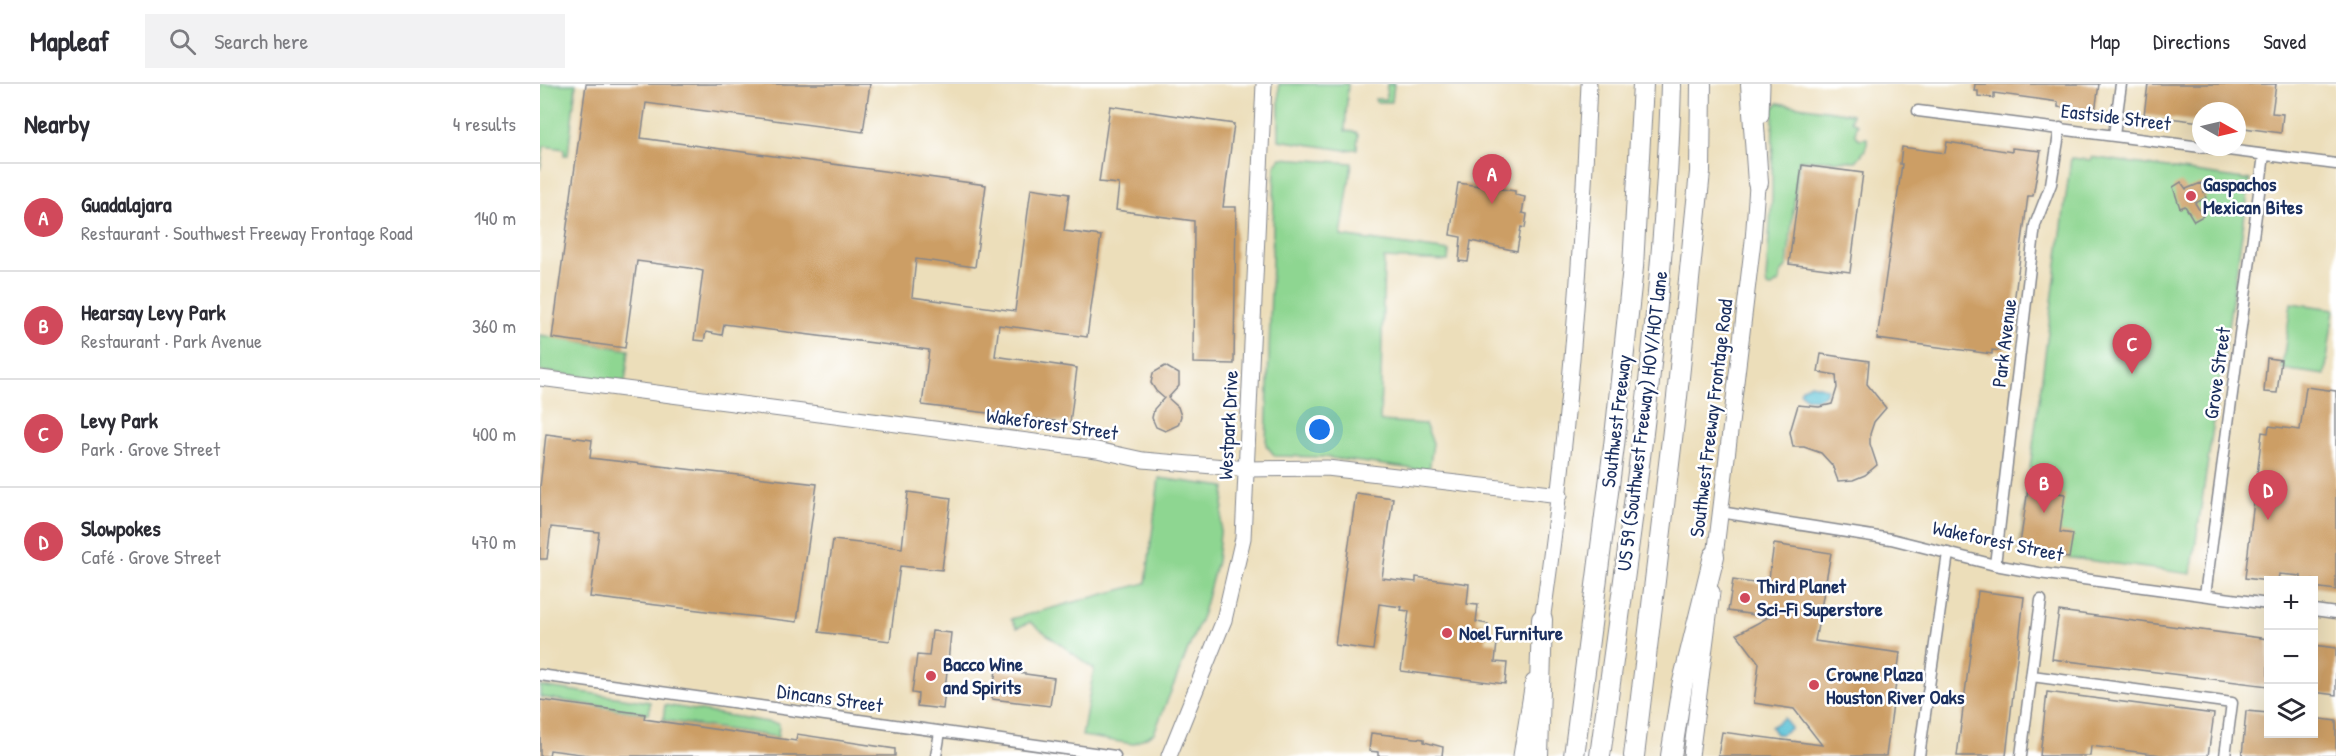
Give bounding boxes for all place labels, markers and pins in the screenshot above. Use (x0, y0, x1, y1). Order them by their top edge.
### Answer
pin: A (1472, 154, 1512, 204)
place label: Gaspachos Mexican Bites (2203, 170, 2303, 220)
marker: Gaspachos Mexican Bites (2184, 189, 2198, 203)
pin: C (2112, 324, 2152, 374)
pin: B (2024, 464, 2064, 513)
pin: D (2248, 470, 2288, 520)
place label: Third Planet Sci-Fi Superstore (1756, 572, 1883, 623)
marker: Third Planet Sci-Fi Superstore (1738, 591, 1752, 605)
place label: Noel Furniture (1459, 619, 1563, 646)
marker: Noel Furniture (1440, 626, 1454, 640)
place label: Bacco Wine and Spirits (943, 650, 1023, 701)
place label: Crowne Plaza Houston River Oaks (1826, 660, 1965, 710)
marker: Bacco Wine and Spirits (924, 669, 938, 683)
marker: Crowne Plaza Houston River Oaks (1807, 678, 1821, 692)

